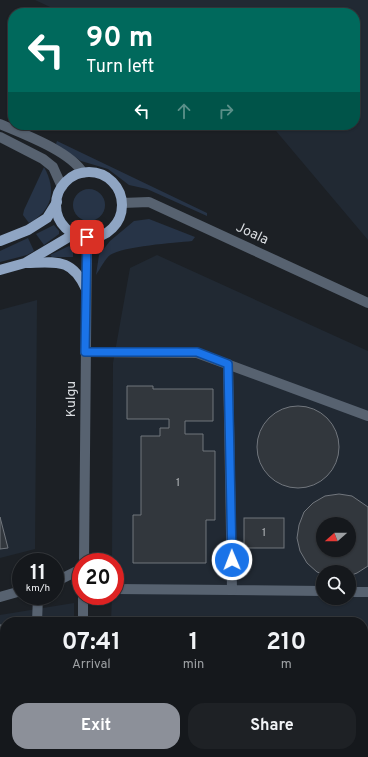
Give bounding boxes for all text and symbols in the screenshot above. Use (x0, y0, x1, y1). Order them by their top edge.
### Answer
text: 90 m (86, 21, 153, 57)
icon: left (20, 24, 72, 76)
text: Turn left (86, 56, 154, 79)
icon: left (131, 100, 153, 122)
icon: ahead (173, 100, 195, 122)
icon: right (215, 100, 237, 122)
street label: Joala (233, 219, 271, 249)
pin (70, 220, 104, 254)
icon: arrive (76, 226, 98, 248)
street label: Kulgu (63, 381, 80, 417)
house number: 1 (176, 475, 180, 491)
north arrow (316, 517, 356, 557)
map controls (316, 517, 356, 605)
house number: 1 (262, 525, 266, 541)
position arrow (211, 539, 253, 581)
speed limit sign: 20 (72, 553, 124, 605)
text: 11 (30, 561, 46, 587)
button: search (316, 565, 356, 605)
text: km/h (26, 582, 50, 595)
text: 07:41 (62, 628, 121, 658)
text: 1 (189, 628, 198, 658)
text: 210 (266, 628, 306, 658)
text: Arrival (72, 657, 111, 673)
text: min (183, 657, 204, 673)
text: m (281, 657, 292, 673)
button: Exit (12, 703, 180, 749)
button: Share (188, 703, 356, 749)

